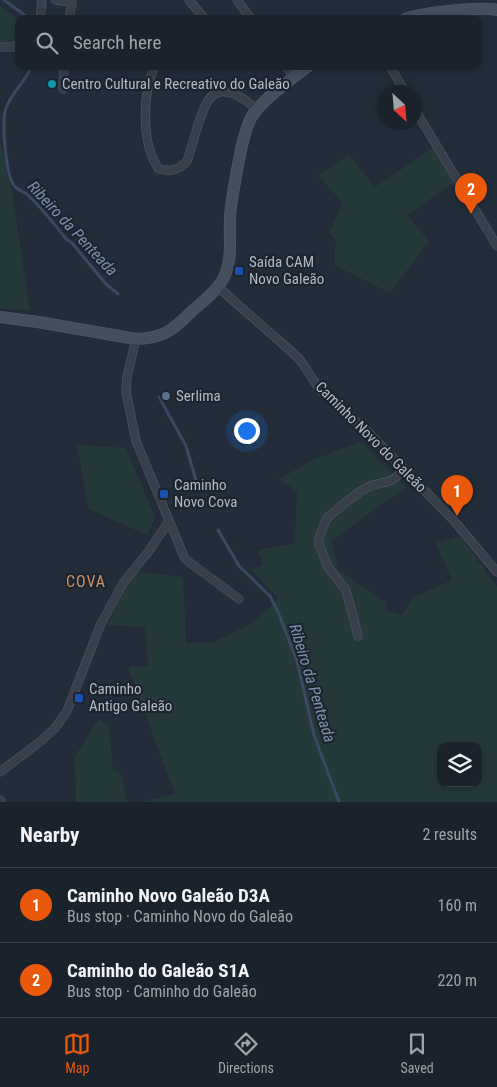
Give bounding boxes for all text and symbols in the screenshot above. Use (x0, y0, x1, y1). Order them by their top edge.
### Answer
search box (15, 15, 482, 70)
icon: search (33, 29, 61, 57)
text: Search here (73, 31, 161, 54)
place label: Centro Cultural e Recreativo do Galeão (62, 75, 290, 93)
marker: Centro Cultural e Recreativo do Galeão (46, 78, 58, 90)
north arrow (377, 85, 422, 130)
pin: 2 (455, 173, 487, 214)
water label: Ribeiro da Penteada (24, 177, 121, 280)
place label: Saída CAM Novo Galeão (249, 253, 324, 288)
marker: Saída CAM Novo Galeão (233, 265, 245, 277)
street label: Caminho Novo do Galeão (312, 378, 430, 496)
place label: Serlima (176, 387, 221, 405)
marker: Serlima (160, 390, 172, 402)
your location (234, 418, 260, 444)
pin: 1 (441, 475, 473, 516)
place label: Caminho Novo Cova (174, 476, 237, 511)
marker: Caminho Novo Cova (158, 488, 170, 500)
district label: COVA (66, 572, 106, 591)
water label: Ribeiro da Penteada (285, 622, 340, 745)
place label: Caminho Antigo Galeão (89, 680, 172, 715)
marker: Caminho Antigo Galeão (73, 692, 85, 704)
map controls (437, 742, 482, 787)
button: layers (437, 742, 482, 787)
text: Nearby (20, 823, 79, 847)
text: 2 results (422, 825, 477, 844)
text: Caminho Novo Galeão D3A (67, 884, 270, 907)
text: 1 (32, 896, 40, 915)
text: 160 m (438, 896, 477, 915)
text: Bus stop · Caminho Novo do Galeão (67, 907, 293, 926)
text: Caminho do Galeão S1A (67, 959, 249, 982)
text: 2 (32, 971, 40, 990)
text: 220 m (438, 971, 477, 990)
text: Bus stop · Caminho do Galeão (67, 982, 257, 1001)
tab: Map (63, 1030, 91, 1076)
tab: Directions (218, 1030, 274, 1076)
tab: Saved (400, 1030, 434, 1076)

